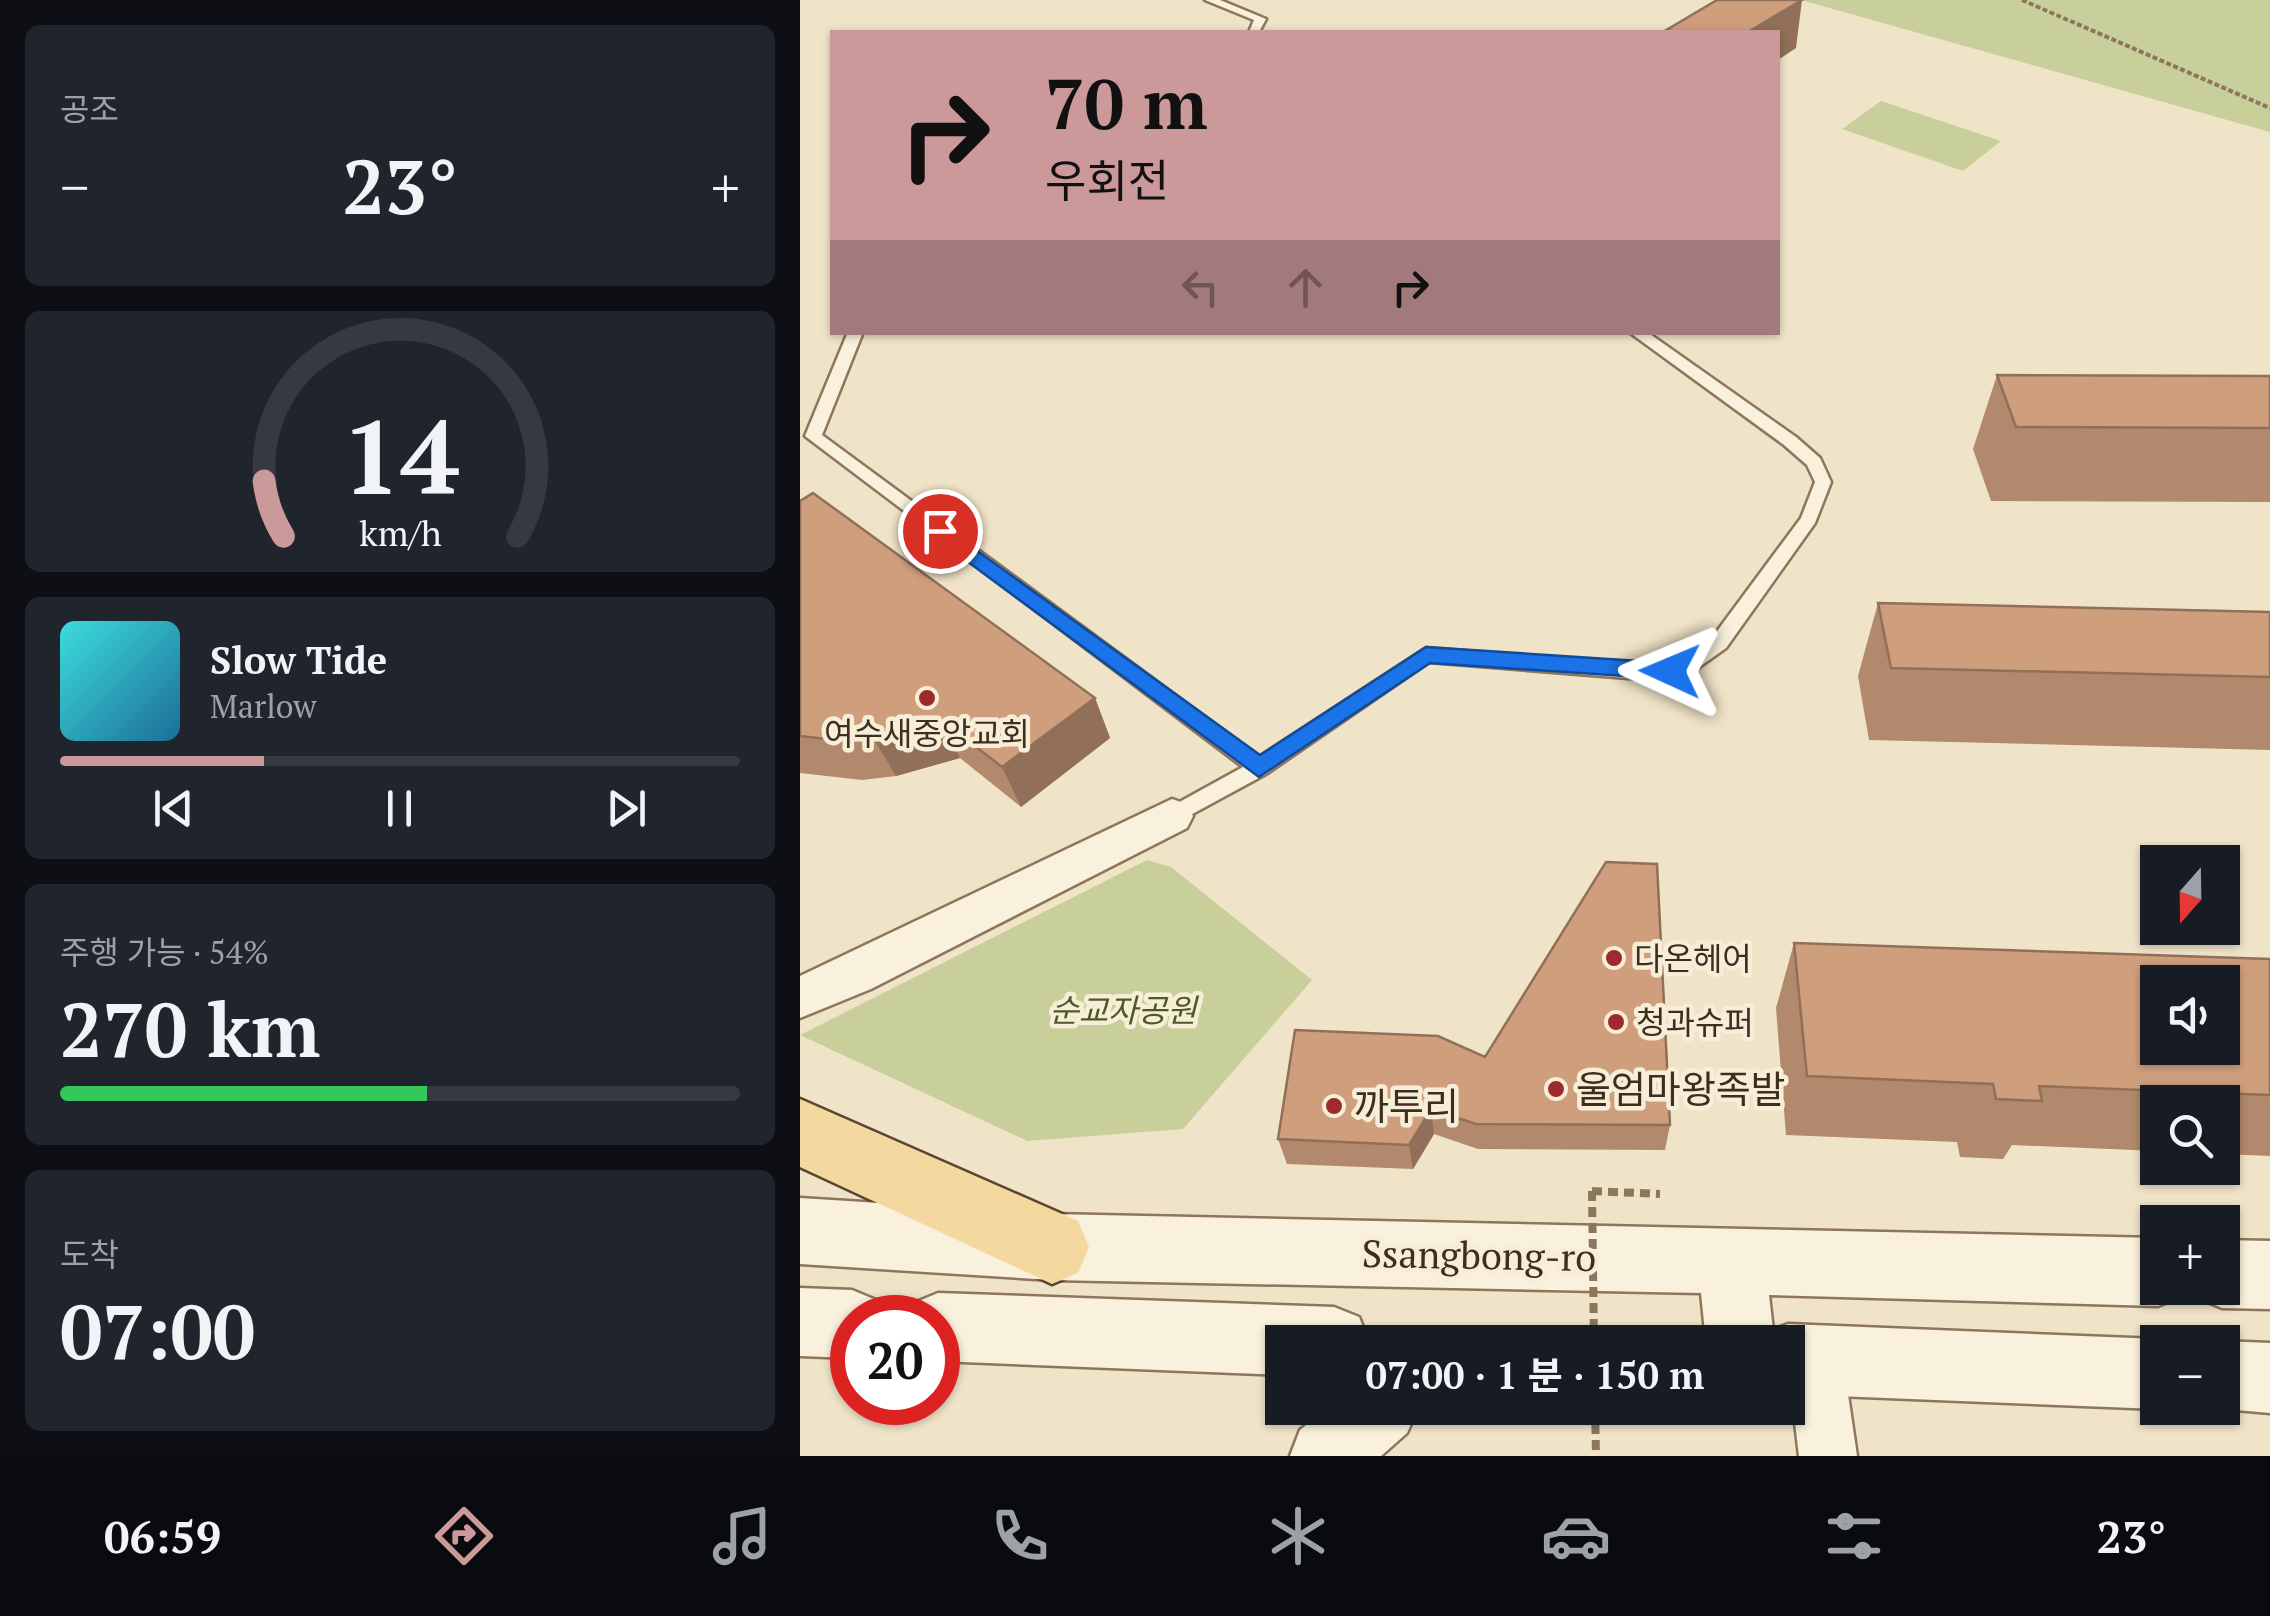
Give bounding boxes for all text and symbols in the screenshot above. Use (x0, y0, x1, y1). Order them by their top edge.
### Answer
text: 70 m (1045, 56, 1208, 149)
icon: right (880, 70, 1010, 200)
text: 공조 (60, 88, 119, 130)
text: 23° (342, 136, 458, 235)
text: − (60, 150, 89, 223)
text: + (711, 150, 740, 223)
text: 우회전 (1045, 150, 1169, 210)
icon: left (1173, 260, 1228, 315)
icon: ahead (1278, 260, 1333, 315)
icon: right (1383, 260, 1438, 315)
text: 14 (341, 386, 459, 524)
pin (898, 489, 983, 574)
icon: arrive (913, 504, 968, 559)
text: km/h (359, 509, 441, 556)
position arrow (1618, 619, 1722, 723)
text: Slow Tide (210, 635, 387, 685)
text: Marlow (210, 685, 316, 727)
marker: 여수새중앙교회 (916, 687, 938, 709)
place label: 여수새중앙교회 (824, 712, 1030, 754)
icon: previous (146, 781, 201, 836)
icon: pause (372, 781, 427, 836)
icon: next (599, 781, 654, 836)
north arrow (2140, 845, 2240, 945)
map controls (2140, 845, 2240, 1425)
text: 주행 가능 · 54% (60, 931, 269, 973)
place label: 다온헤어 (1634, 937, 1752, 979)
marker: 다온헤어 (1603, 947, 1625, 969)
button: sound (2140, 965, 2240, 1065)
text: 270 km (60, 979, 320, 1078)
park label: 순교자공원 (1049, 989, 1199, 1031)
place label: 청과슈퍼 (1636, 1001, 1754, 1043)
marker: 청과슈퍼 (1605, 1011, 1627, 1033)
place label: 울엄마왕족발 (1576, 1064, 1786, 1114)
marker: 울엄마왕족발 (1545, 1078, 1567, 1100)
place label: 까투리 (1354, 1081, 1459, 1131)
button: search (2140, 1085, 2240, 1185)
marker: 까투리 (1323, 1095, 1345, 1117)
button: + (2140, 1205, 2240, 1305)
street label: Ssangbong-ro (1361, 1228, 1597, 1282)
text: 도착 (60, 1233, 119, 1275)
text: 07:00 (60, 1281, 255, 1380)
speed limit sign: 20 (830, 1295, 960, 1425)
button: − (2140, 1325, 2240, 1425)
text: 07:00 · 1 분 · 150 m (1366, 1350, 1704, 1400)
icon: directions (429, 1501, 499, 1571)
icon: music (707, 1501, 777, 1571)
icon: phone (985, 1501, 1055, 1571)
icon: climate (1263, 1501, 1333, 1571)
icon: car (1541, 1501, 1611, 1571)
icon: filters (1819, 1501, 1889, 1571)
text: 06:59 (104, 1506, 221, 1566)
text: 23° (2097, 1506, 2166, 1566)

